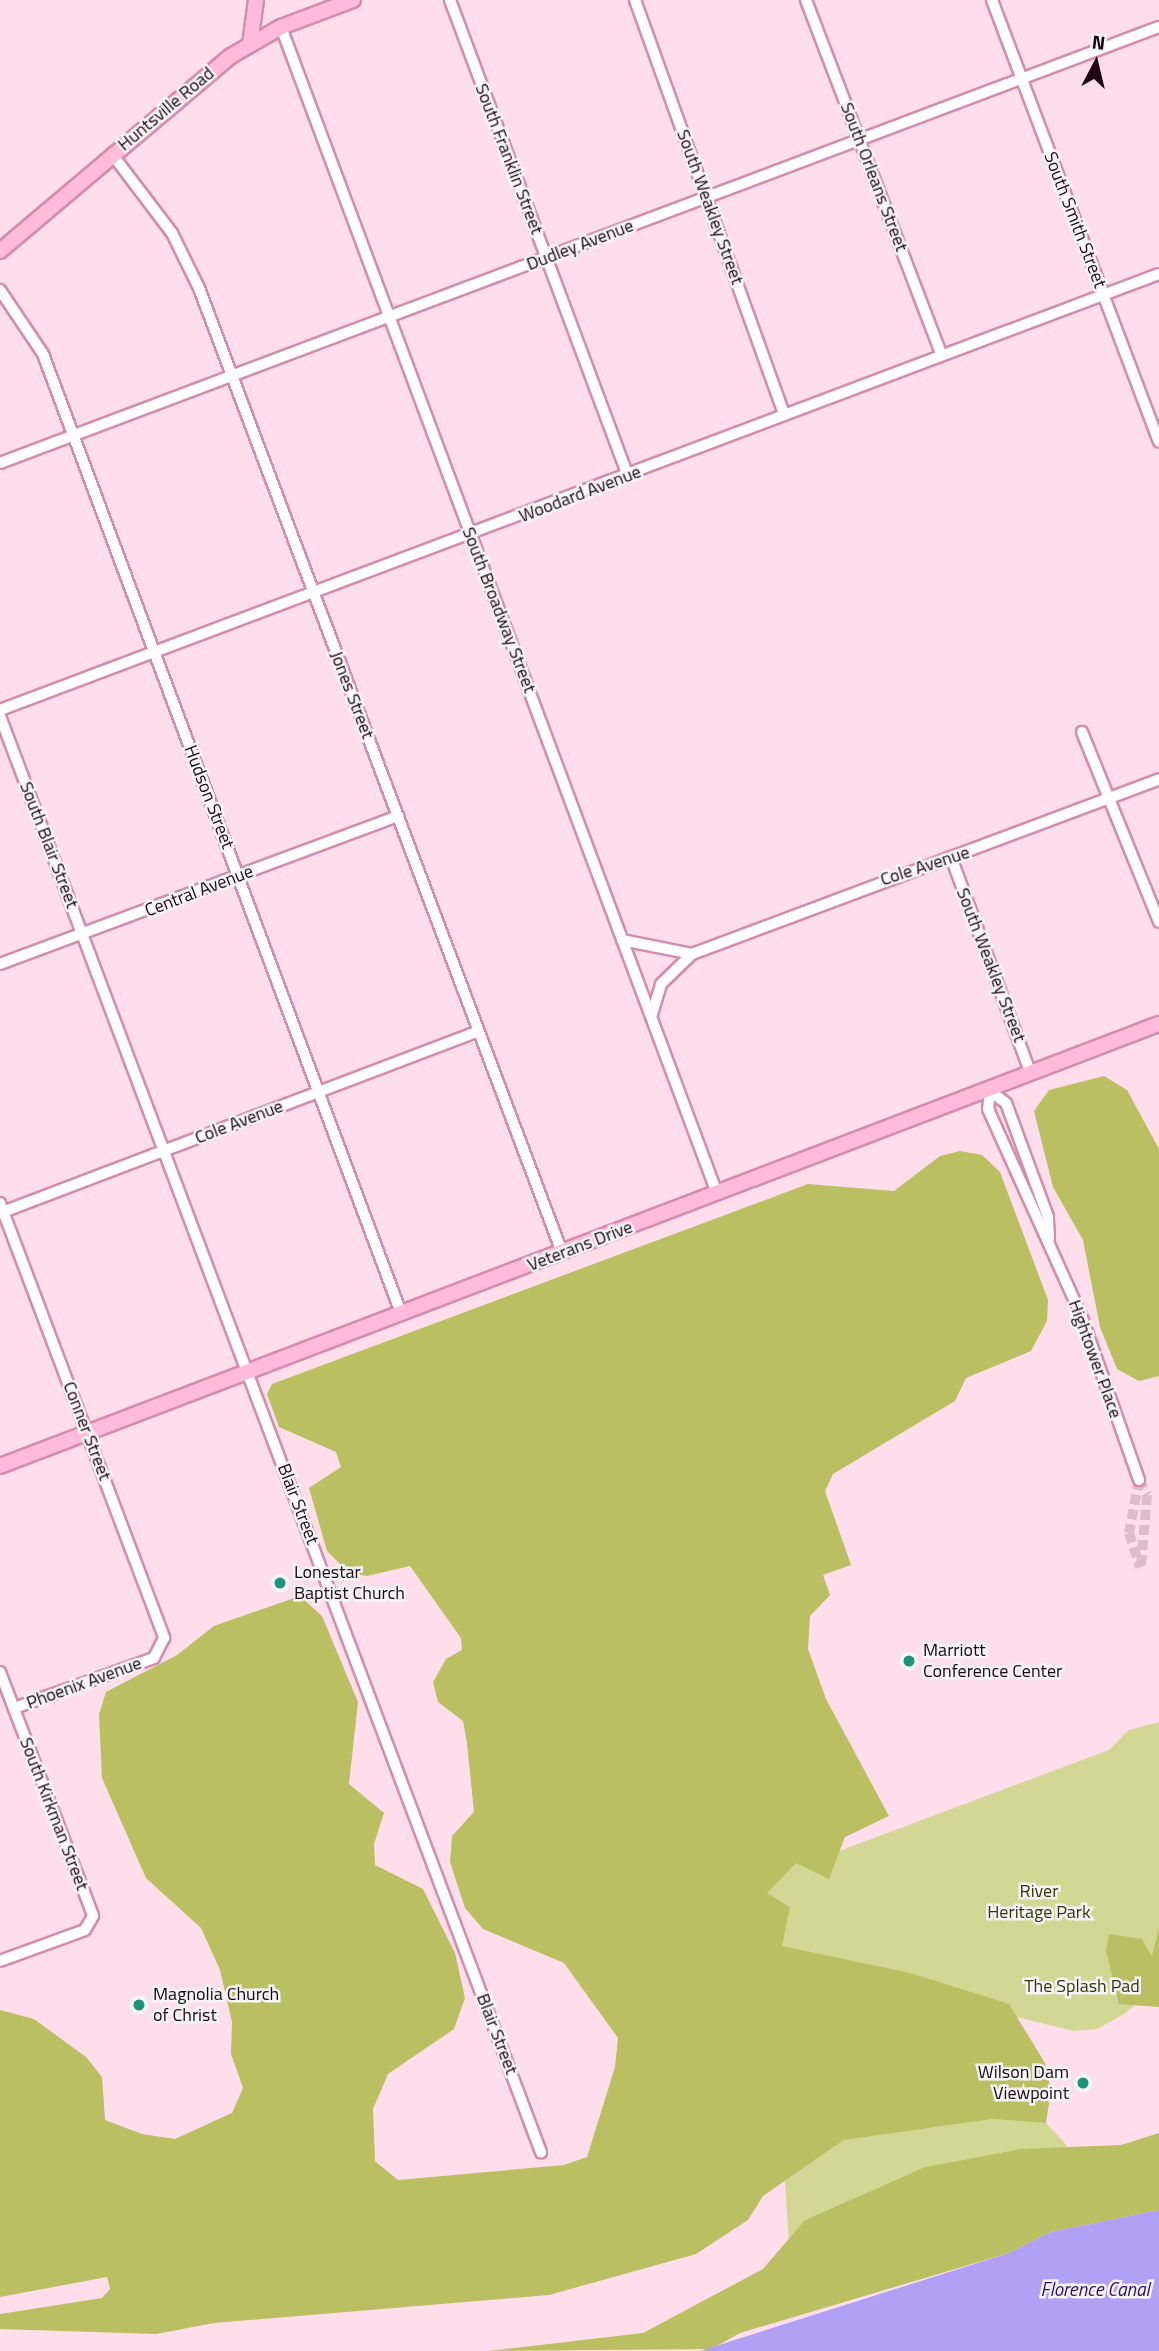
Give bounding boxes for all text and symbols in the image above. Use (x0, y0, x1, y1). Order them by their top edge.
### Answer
text: N (1090, 26, 1107, 57)
north arrow (1061, 28, 1131, 98)
street label: Huntsville Road (114, 63, 218, 155)
street label: South Franklin Street (470, 81, 548, 237)
street label: South Orleans Street (836, 100, 912, 254)
street label: South Weakley Street (672, 127, 748, 287)
street label: South Smith Street (1039, 149, 1111, 291)
street label: Dudley Avenue (524, 215, 636, 275)
street label: Woodard Avenue (516, 461, 644, 527)
street label: South Broadway Street (457, 524, 541, 696)
street label: Jones Street (325, 648, 379, 742)
street label: Hudson Street (179, 742, 239, 852)
street label: South Blair Street (15, 779, 83, 911)
street label: Cole Avenue (878, 841, 972, 891)
street label: Central Avenue (142, 860, 256, 922)
street label: South Weakley Street (952, 885, 1030, 1045)
street label: Cole Avenue (192, 1095, 286, 1149)
street label: Veterans Drive (524, 1216, 636, 1276)
street label: Hightower Place (1064, 1297, 1126, 1421)
street label: Conner Street (58, 1379, 116, 1483)
street label: Blair Street (273, 1461, 323, 1547)
place label: Lonestar Baptist Church (294, 1562, 405, 1604)
marker: Lonestar Baptist Church (272, 1575, 288, 1591)
place label: Marriott Conference Center (923, 1640, 1062, 1682)
street label: Phoenix Avenue (23, 1652, 145, 1714)
marker: Marriott Conference Center (901, 1653, 917, 1669)
street label: South Kirkman Street (15, 1735, 93, 1893)
park label: River Heritage Park (987, 1881, 1091, 1924)
park label: The Splash Pad (1024, 1975, 1140, 1997)
place label: Magnolia Church of Christ (153, 1984, 279, 2026)
street label: Blair Street (472, 1991, 522, 2077)
marker: Magnolia Church of Christ (131, 1997, 147, 2013)
place label: Wilson Dam Viewpoint (978, 2062, 1069, 2104)
marker: Wilson Dam Viewpoint (1075, 2075, 1091, 2091)
water label: Florence Canal (1040, 2278, 1150, 2300)

